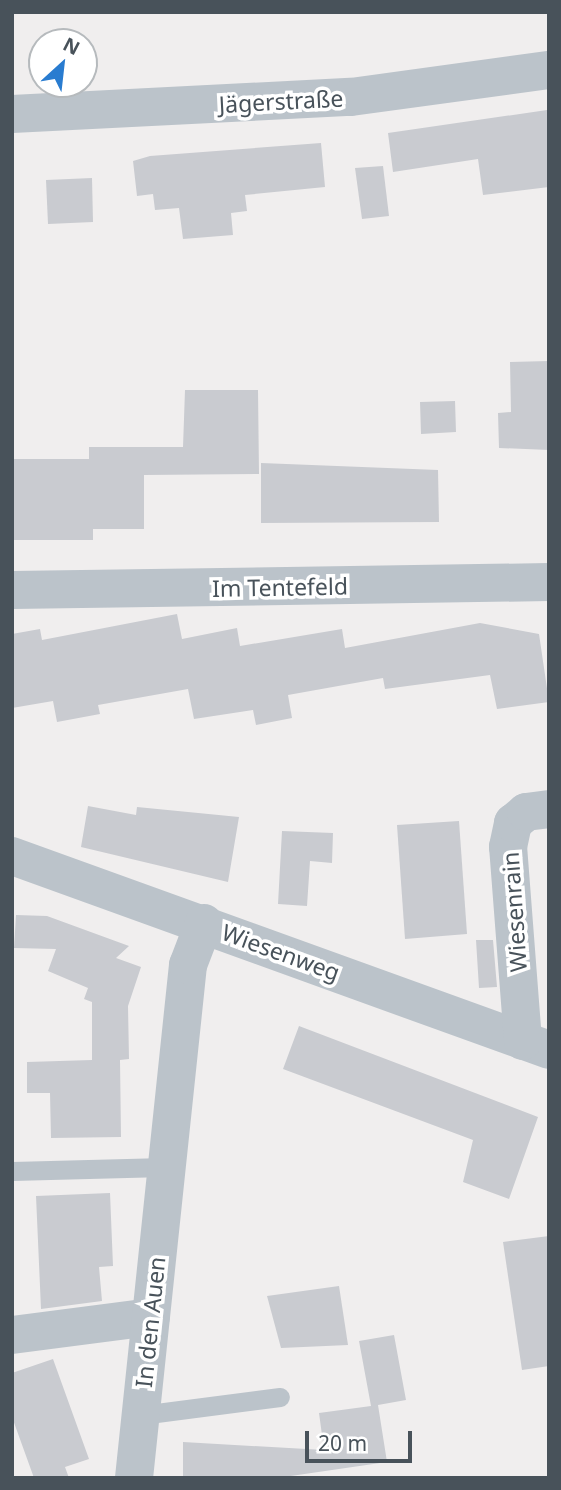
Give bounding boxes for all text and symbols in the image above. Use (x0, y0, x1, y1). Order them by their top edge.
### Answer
north arrow (28, 28, 98, 98)
text: N (59, 31, 84, 61)
street label: Jägerstraße (218, 84, 344, 118)
street label: Im Tentefeld (212, 572, 348, 602)
street label: Wiesenrain (496, 851, 532, 973)
street label: Wiesenweg (218, 918, 344, 986)
street label: In den Auen (129, 1255, 171, 1389)
scale bar (309, 1416, 416, 1460)
text: 20 m (318, 1429, 367, 1457)

